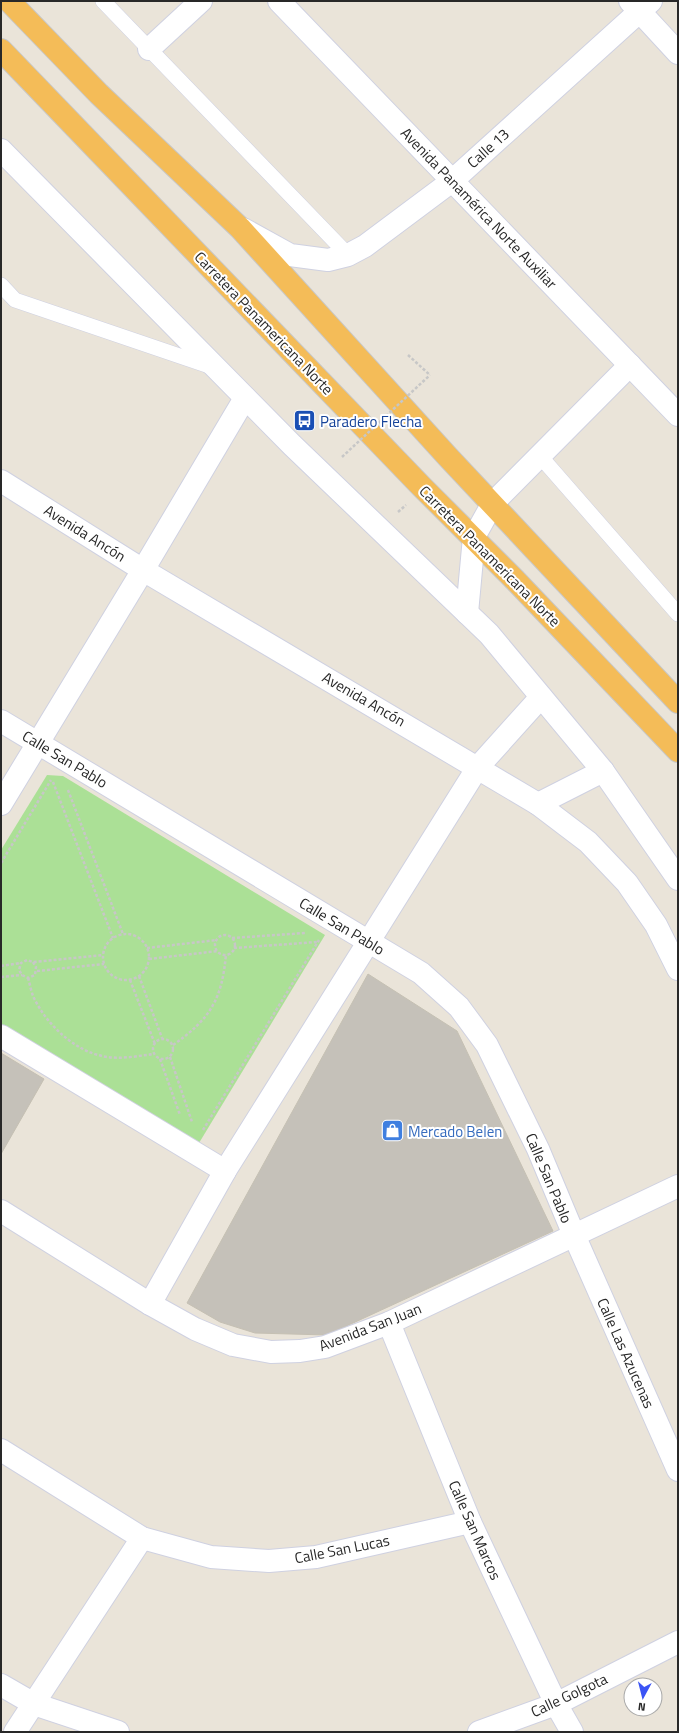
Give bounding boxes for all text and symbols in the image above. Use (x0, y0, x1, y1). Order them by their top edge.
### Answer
street label: Avenida Panamérica Norte Auxiliar (395, 122, 563, 294)
street label: Calle 13 (462, 123, 514, 173)
street label: Carretera Panamericana Norte (189, 246, 339, 400)
bus stop icon: Paradero Flecha (291, 408, 317, 434)
place label: Paradero Flecha (320, 410, 422, 433)
street label: Carretera Panamericana Norte (414, 480, 566, 632)
street label: Avenida Ancón (40, 499, 130, 567)
street label: Avenida Ancón (318, 666, 410, 732)
street label: Calle San Pablo (18, 724, 112, 794)
street label: Calle San Pablo (295, 891, 389, 961)
shop icon: Mercado Belen (380, 1118, 406, 1144)
place label: Mercado Belen (408, 1120, 502, 1143)
street label: Calle San Pablo (520, 1129, 578, 1227)
street label: Calle Las Azucenas (591, 1294, 661, 1412)
street label: Avenida San Juan (315, 1297, 425, 1357)
street label: Calle San Marcos (443, 1476, 507, 1584)
street label: Calle San Lucas (292, 1528, 392, 1570)
street label: Calle Golgota (527, 1667, 612, 1723)
north arrow (623, 1677, 663, 1717)
text: N (637, 1699, 647, 1715)

